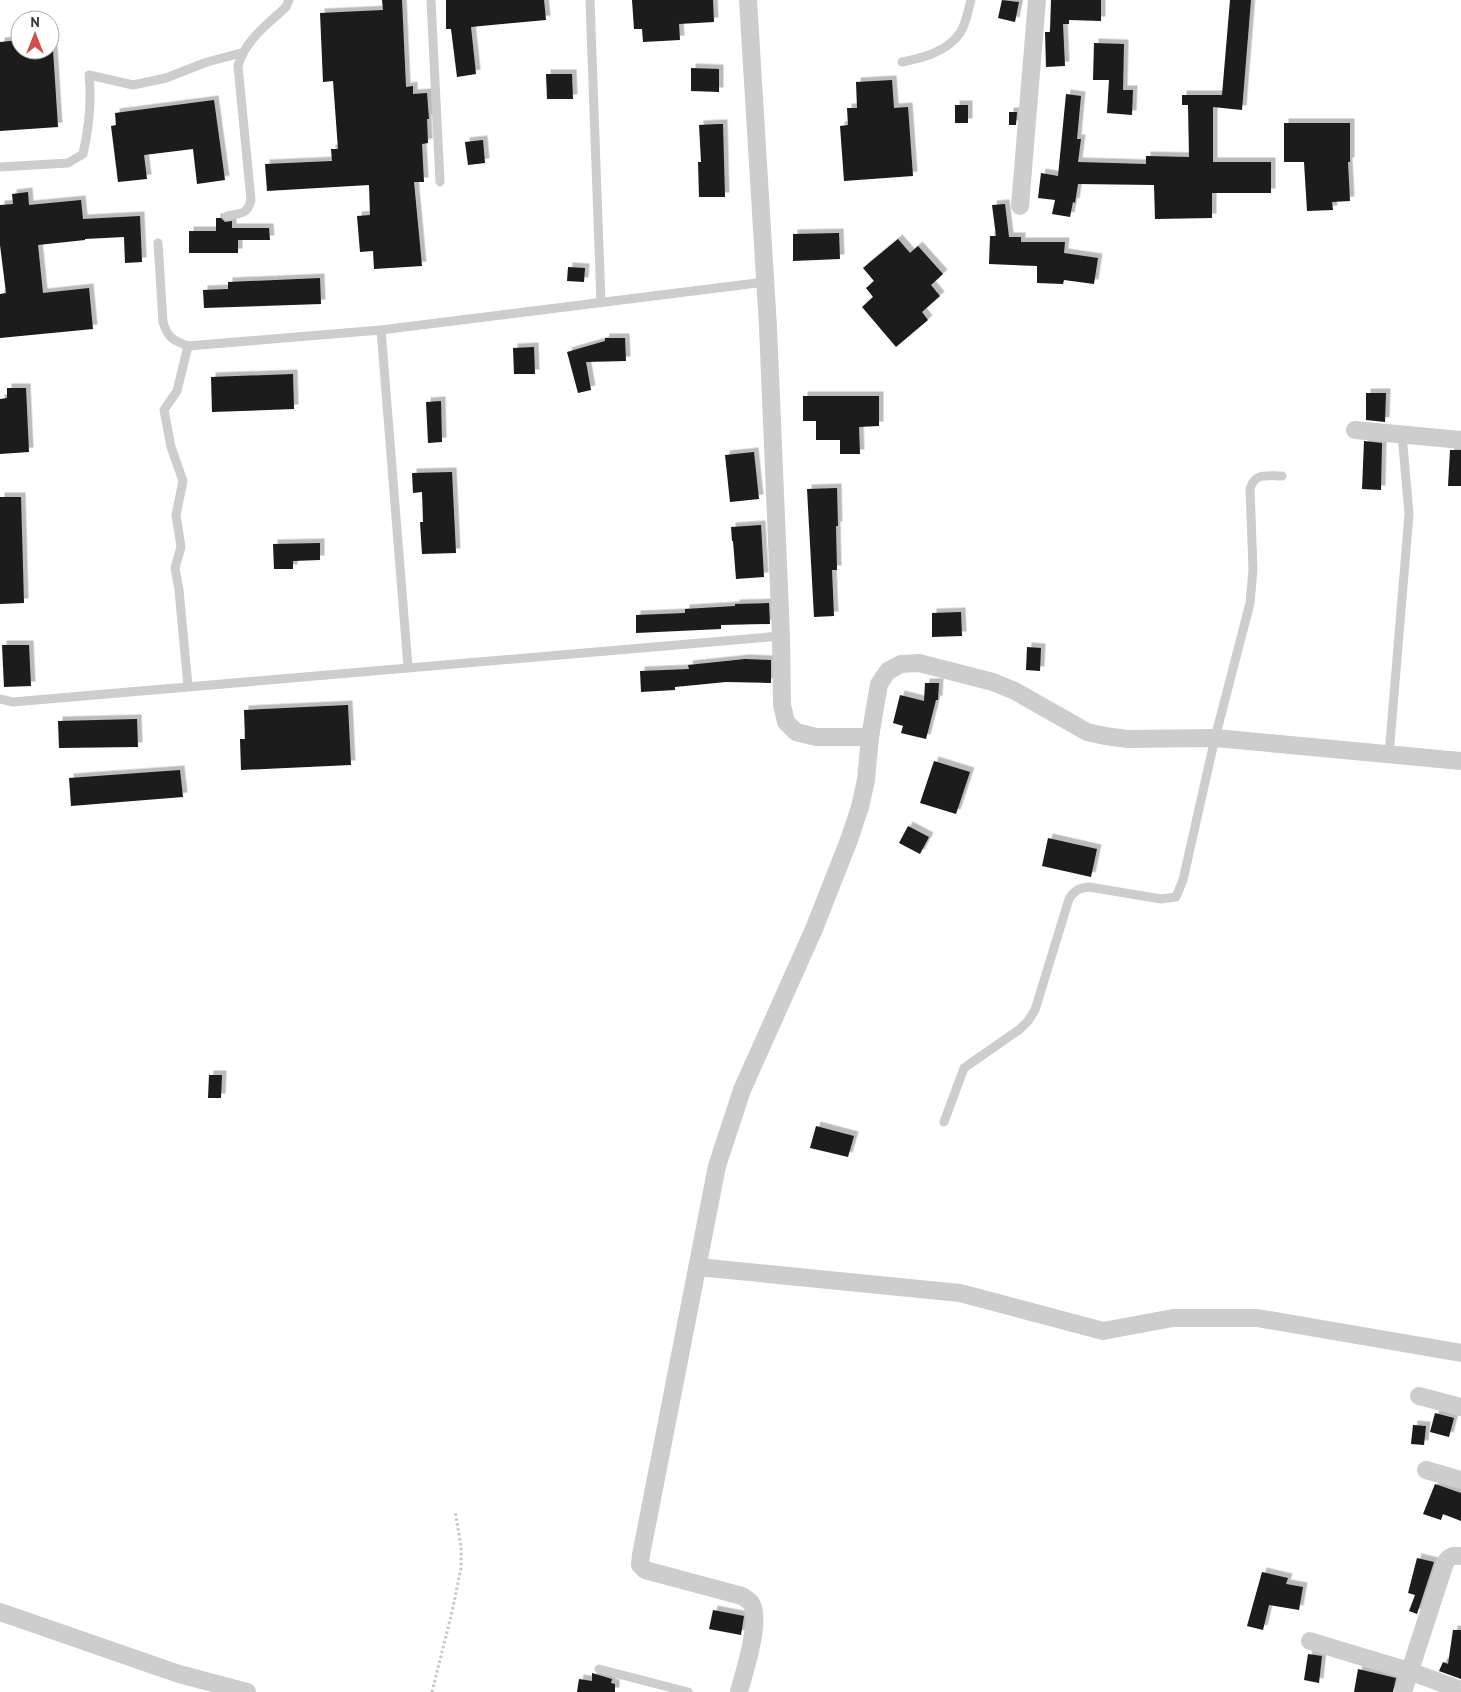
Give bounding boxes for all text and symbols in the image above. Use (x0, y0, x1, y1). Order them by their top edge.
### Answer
north arrow (10, 10, 60, 60)
text: N (30, 13, 40, 31)

